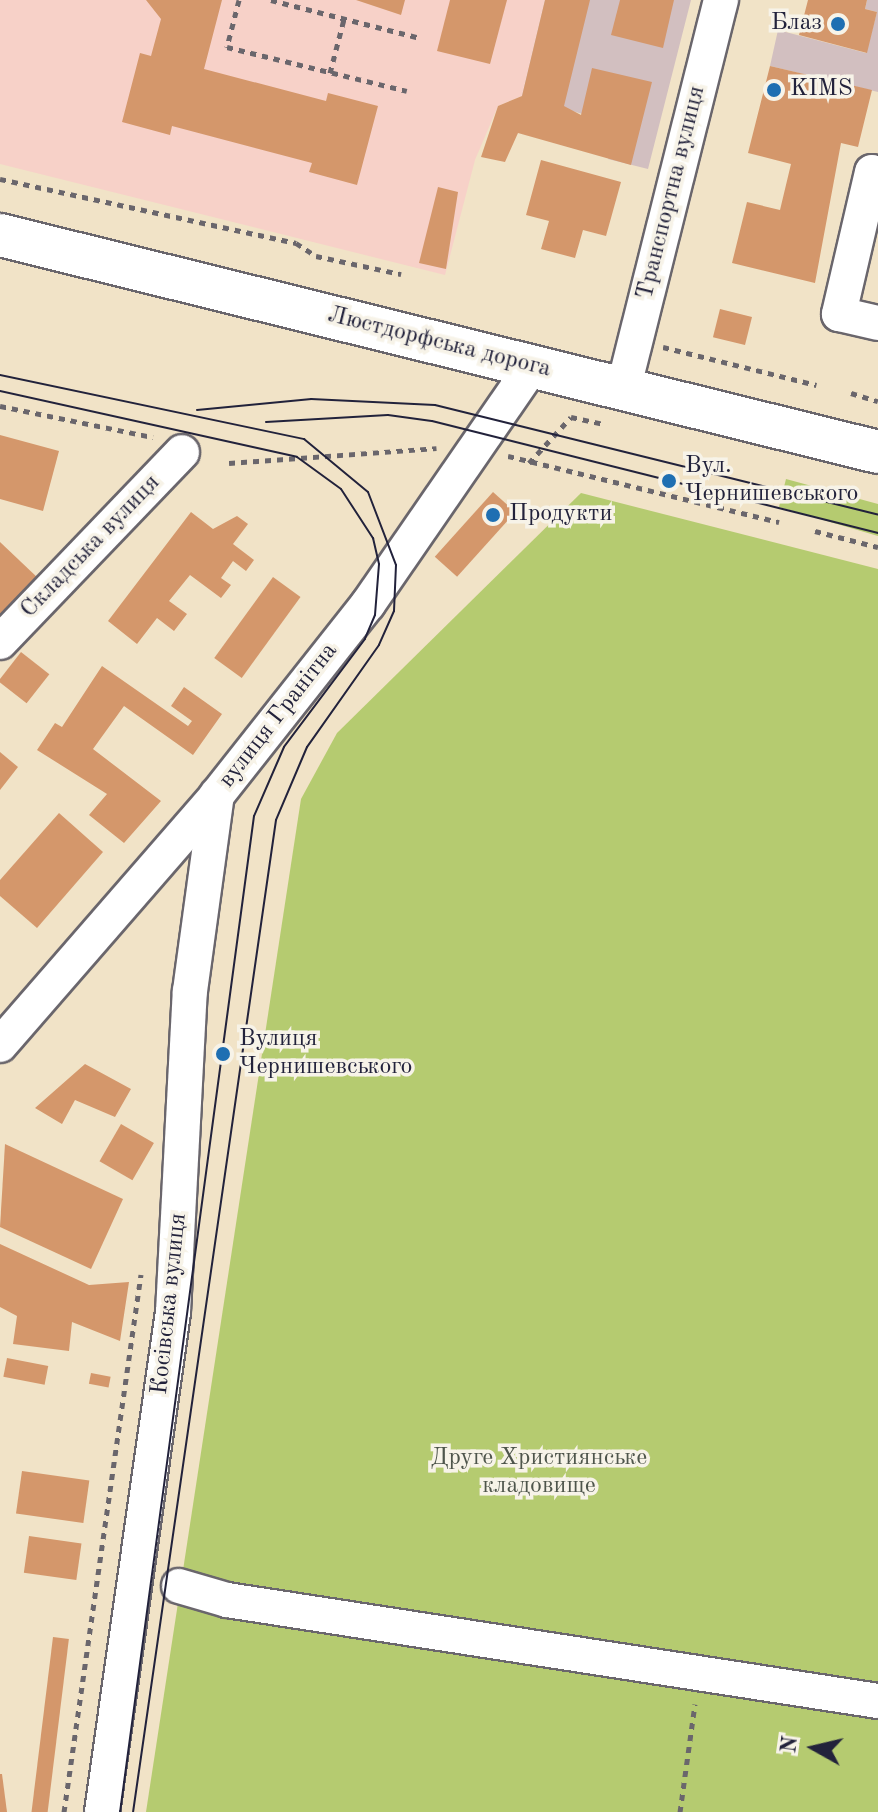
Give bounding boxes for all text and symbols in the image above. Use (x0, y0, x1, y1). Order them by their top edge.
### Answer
place label: Блаз (771, 10, 822, 38)
marker: Блаз (829, 15, 847, 33)
place label: KIMS (790, 76, 853, 104)
marker: KIMS (765, 81, 783, 99)
street label: Транспортна вулиця (632, 83, 712, 303)
street label: Люстдорфська дорога (324, 301, 554, 385)
place label: Вул. Чернишевського (685, 453, 858, 509)
street label: Складська вулиця (15, 469, 167, 625)
marker: Вул. Чернишевського (660, 472, 678, 490)
place label: Продукти (509, 501, 612, 529)
marker: Продукти (484, 506, 502, 524)
street label: вулиця Гранітна (213, 638, 345, 794)
place label: Вулиця Чернишевського (239, 1026, 412, 1082)
marker: Вулиця Чернишевського (214, 1045, 232, 1063)
street label: Косівська вулиця (146, 1212, 194, 1396)
park label: Друге Християнське кладовище (431, 1445, 647, 1501)
north arrow (774, 1708, 854, 1788)
text: N (778, 1735, 802, 1755)

